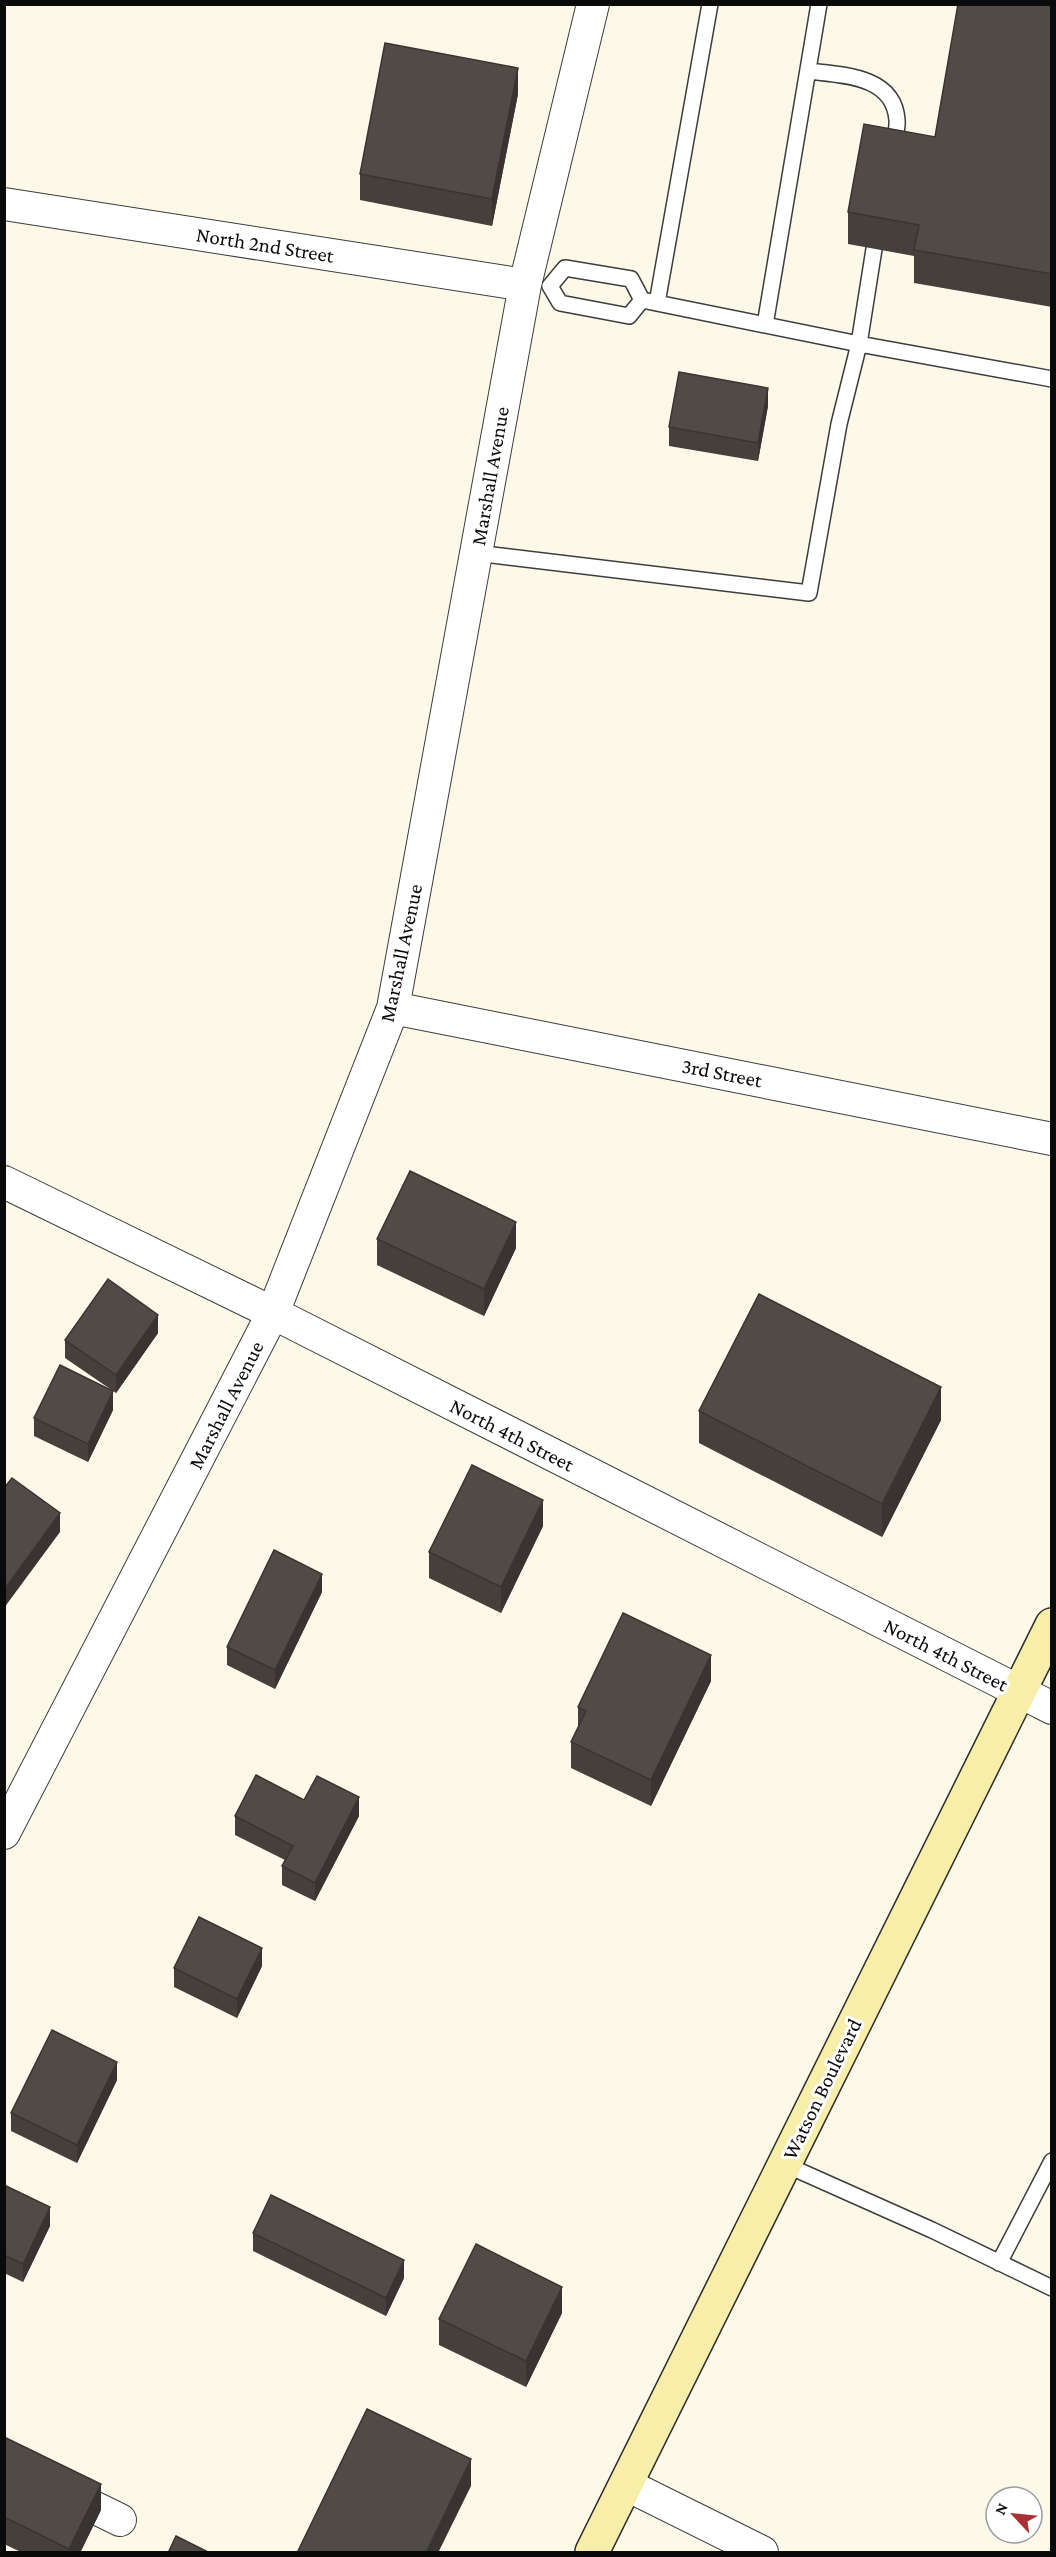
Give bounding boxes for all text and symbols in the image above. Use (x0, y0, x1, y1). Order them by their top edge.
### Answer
street label: North 2nd Street (194, 222, 337, 268)
street label: Marshall Avenue (466, 405, 514, 547)
street label: Marshall Avenue (375, 882, 427, 1024)
street label: 3rd Street (680, 1053, 765, 1093)
street label: Marshall Avenue (183, 1337, 269, 1473)
street label: North 4th Street (446, 1393, 579, 1477)
street label: North 4th Street (880, 1613, 1013, 1697)
street label: Watson Boulevard (778, 2015, 866, 2163)
north arrow (984, 2485, 1044, 2545)
text: N (991, 2500, 1011, 2517)

